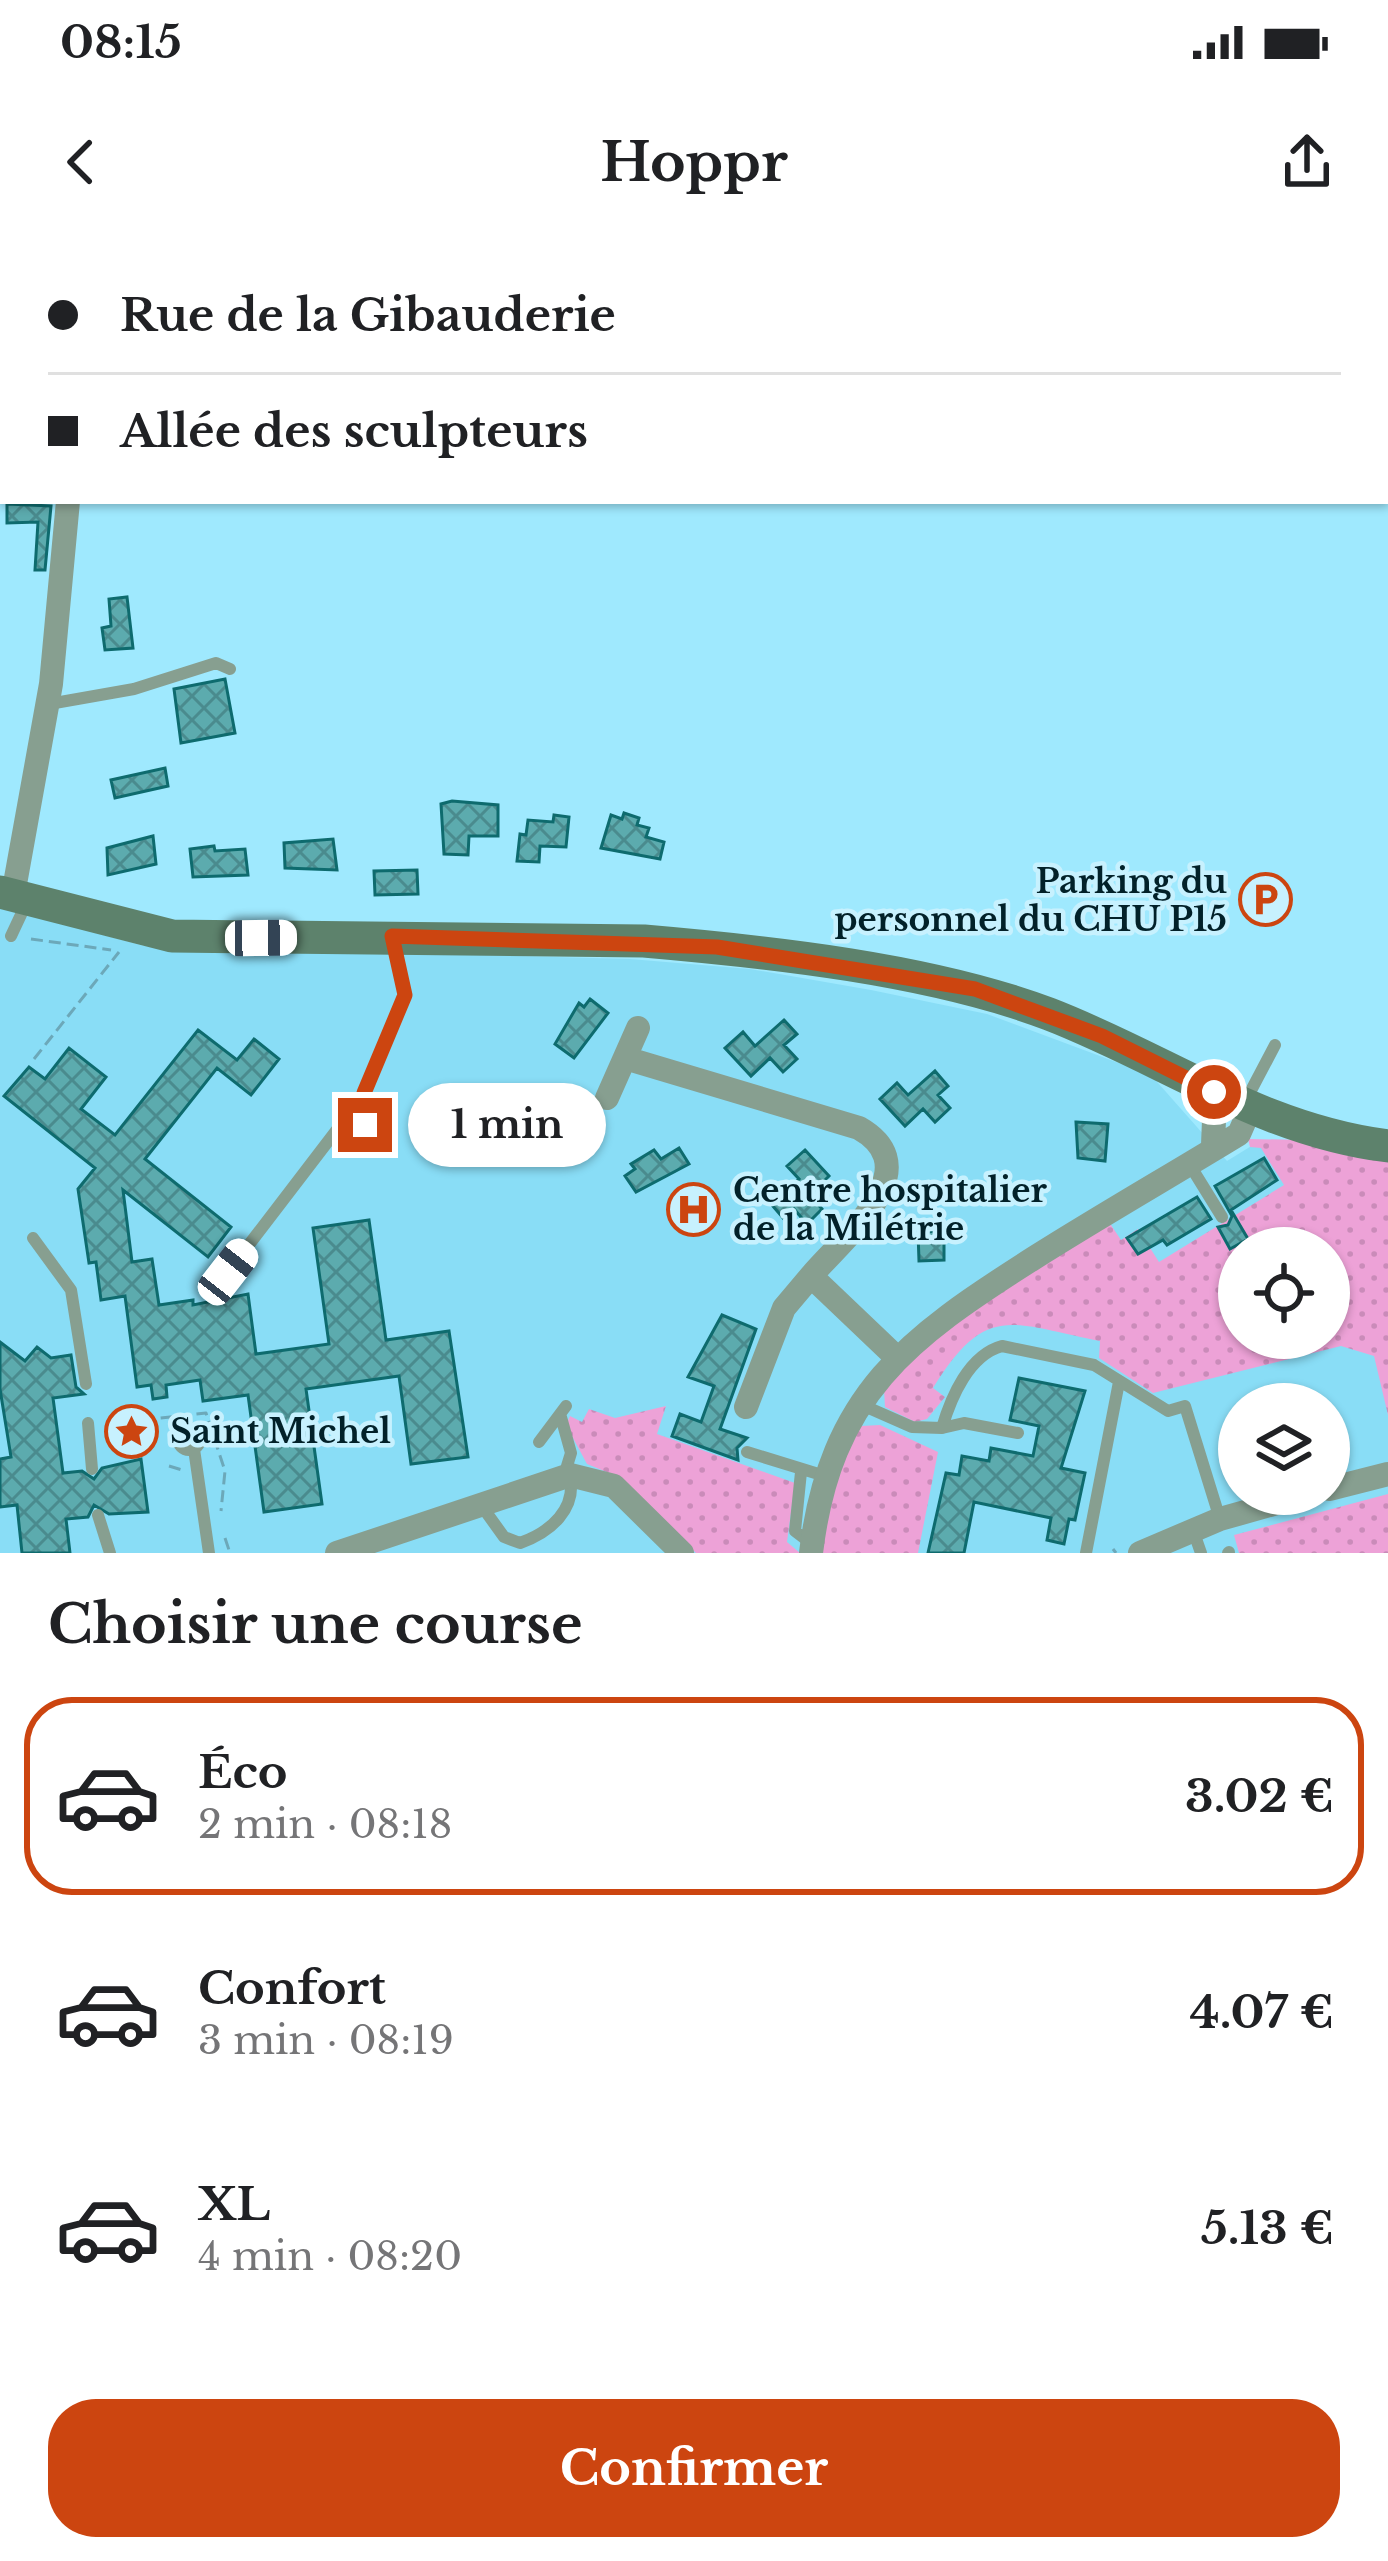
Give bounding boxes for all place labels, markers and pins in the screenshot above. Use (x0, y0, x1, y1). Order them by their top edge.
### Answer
place label: Parking du personnel du CHU P15 (834, 861, 1227, 940)
parking icon: Parking du personnel du CHU P15 (1238, 872, 1294, 928)
place label: Centre hospitalier de la Milétrie (733, 1170, 1047, 1249)
hospital icon: Centre hospitalier de la Milétrie (666, 1181, 722, 1237)
place icon: Saint Michel (103, 1403, 159, 1459)
place label: Saint Michel (170, 1411, 391, 1452)

